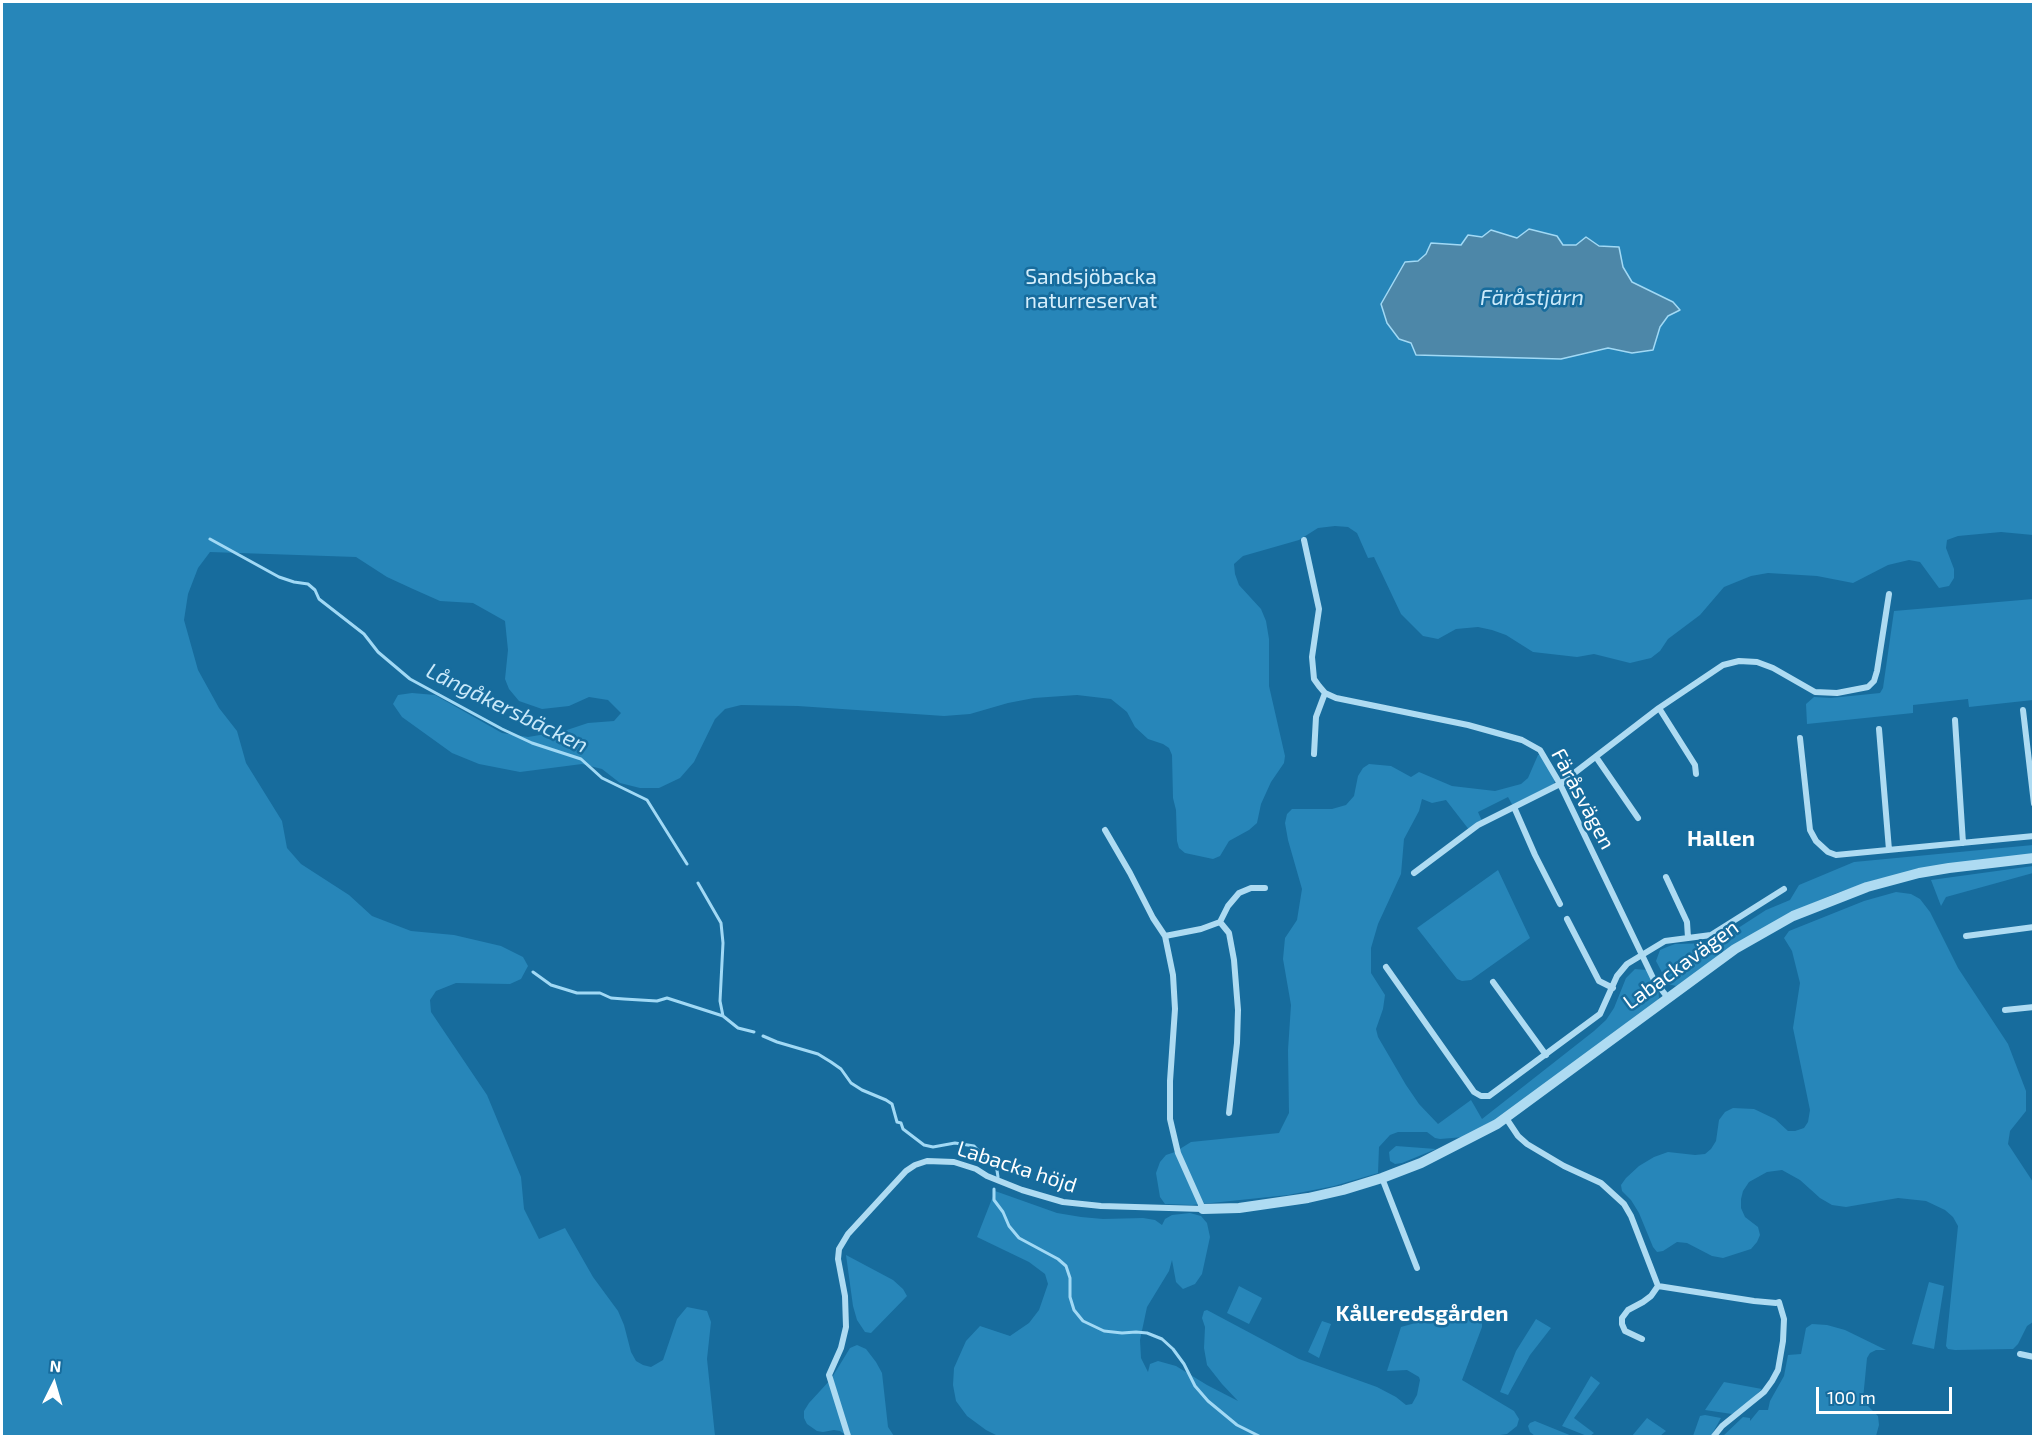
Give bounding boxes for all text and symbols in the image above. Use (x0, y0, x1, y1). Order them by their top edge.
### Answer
park label: Sandsjöbacka naturreservat (1025, 264, 1157, 314)
water label: Färåstjärn (1480, 285, 1584, 311)
water label: Långåkersbäcken (422, 657, 592, 759)
street label: Färåsvägen (1546, 744, 1620, 854)
district label: Hallen (1687, 826, 1755, 852)
street label: Labackavägen (1619, 915, 1743, 1015)
street label: Labacka höjd (954, 1136, 1080, 1198)
district label: Kålleredsgården (1335, 1301, 1509, 1327)
north arrow (24, 1354, 84, 1414)
text: N (49, 1356, 62, 1376)
scale bar (1819, 1375, 1956, 1413)
text: 100 m (1827, 1386, 1876, 1408)

